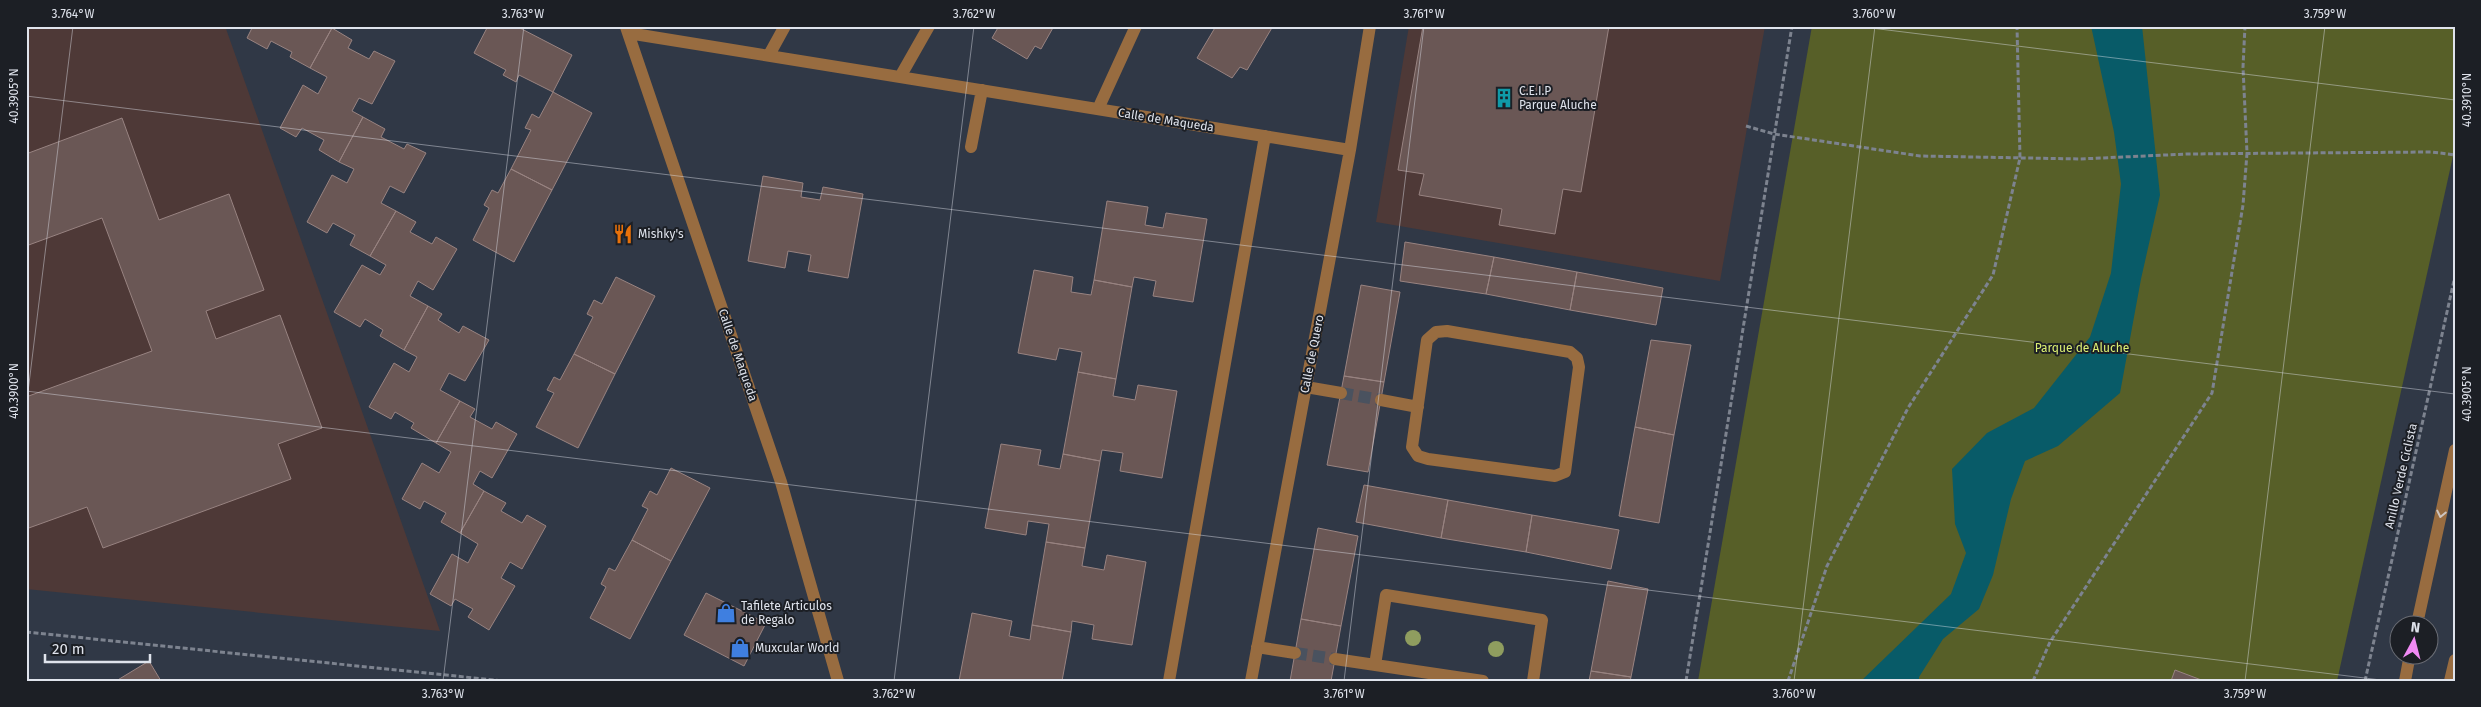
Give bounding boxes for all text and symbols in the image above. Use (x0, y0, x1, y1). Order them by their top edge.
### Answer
text: 3.764°W (52, 7, 95, 21)
text: 3.763°W (502, 7, 544, 21)
text: 3.762°W (953, 7, 995, 21)
text: 3.761°W (1403, 7, 1445, 21)
text: 3.760°W (1852, 7, 1896, 21)
text: 3.759°W (2304, 7, 2346, 21)
text: 40.3905°N (7, 68, 21, 124)
text: 40.3910°N (2460, 73, 2474, 127)
place label: C.E.I.P Parque Aluche (1519, 84, 1597, 112)
building icon: C.E.I.P Parque Aluche (1493, 87, 1515, 109)
street label: Calle de Maqueda (1117, 106, 1215, 134)
restaurant icon: Mishky's (612, 223, 634, 245)
place label: Mishky's (638, 227, 684, 241)
street label: Calle de Maqueda (716, 307, 760, 403)
street label: Calle de Quero (1298, 314, 1326, 394)
park label: Parque de Aluche (2035, 341, 2129, 355)
text: 40.3900°N (7, 363, 21, 419)
text: 40.3905°N (2460, 366, 2474, 422)
street label: Anillo Verde Ciclista (2382, 422, 2420, 530)
one-way arrow (2436, 510, 2447, 519)
place label: Tafilete Articulos de Regalo (741, 599, 832, 627)
shop icon: Tafilete Articulos de Regalo (715, 602, 737, 624)
north arrow (2388, 614, 2438, 664)
text: N (2410, 619, 2421, 637)
scale bar (45, 632, 150, 664)
shop icon: Muxcular World (729, 637, 751, 659)
text: 20 m (52, 640, 85, 658)
place label: Muxcular World (755, 641, 840, 655)
text: 3.763°W (422, 687, 464, 701)
text: 3.762°W (873, 687, 915, 701)
text: 3.761°W (1323, 687, 1365, 701)
text: 3.760°W (1772, 687, 1816, 701)
text: 3.759°W (2224, 687, 2266, 701)

